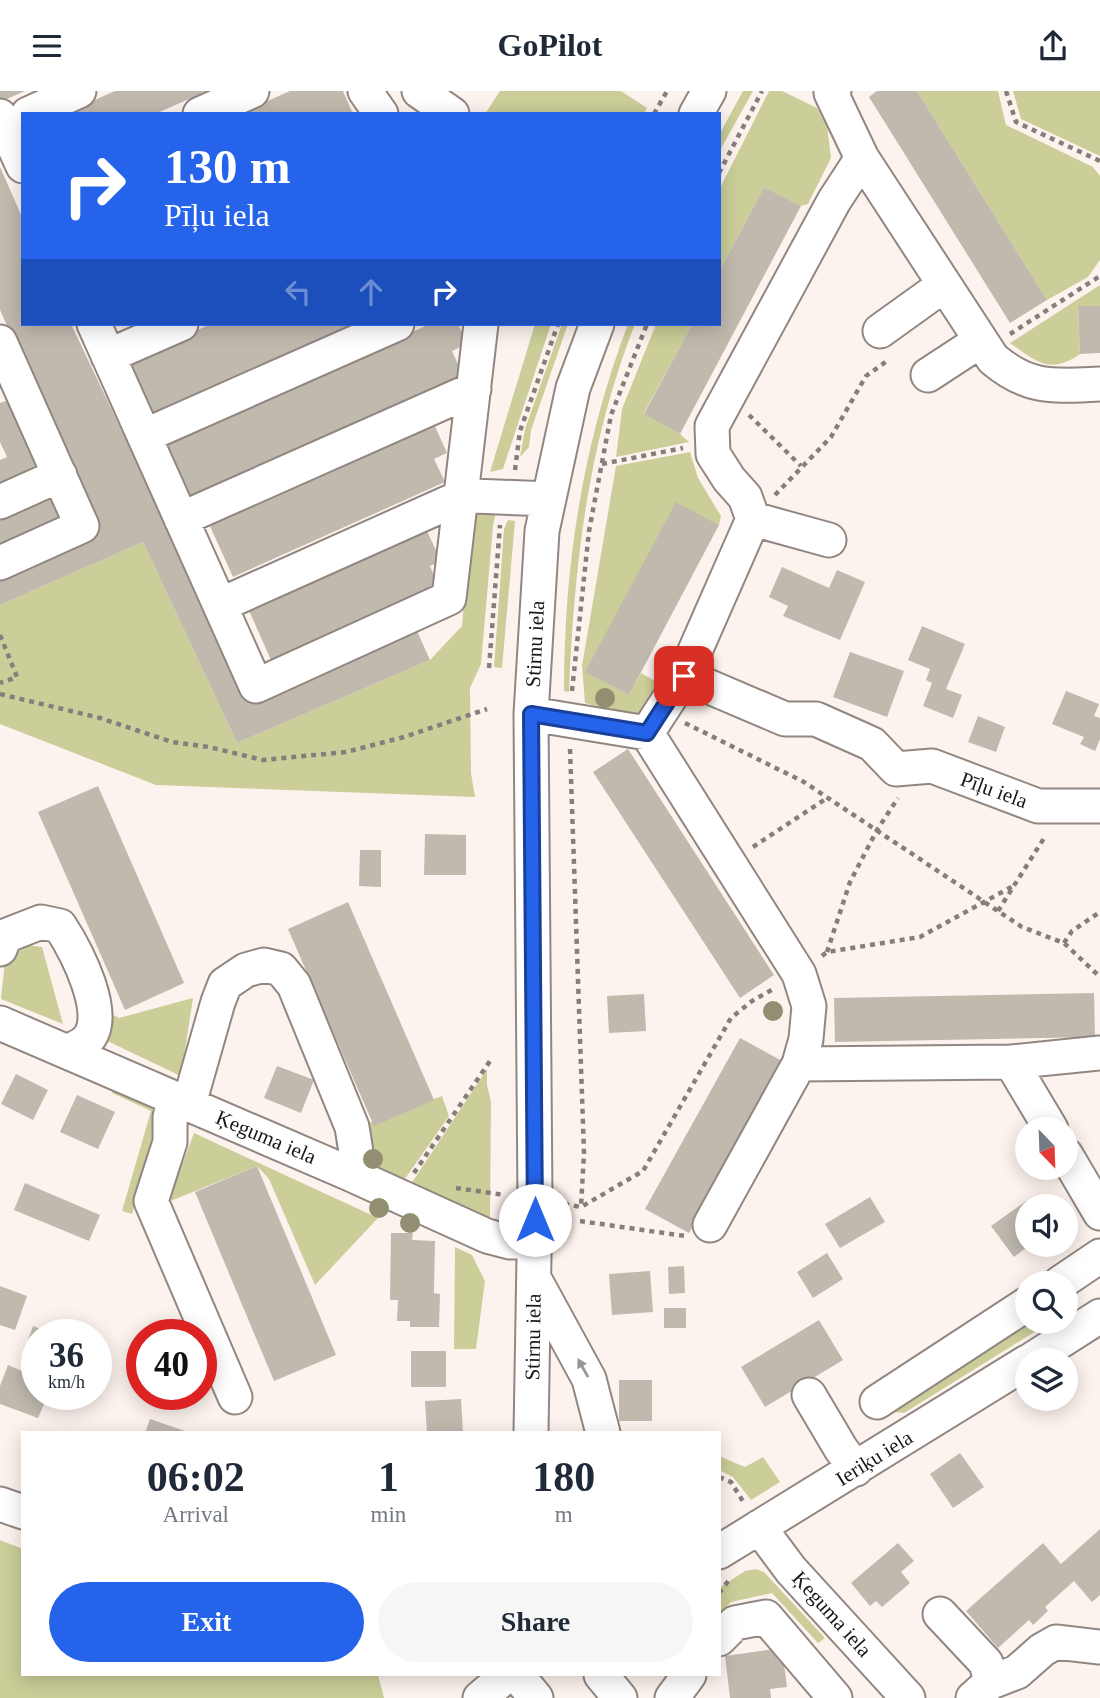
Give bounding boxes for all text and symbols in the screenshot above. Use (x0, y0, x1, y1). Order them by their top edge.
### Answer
icon: menu (28, 27, 66, 65)
text: GoPilot (498, 27, 602, 63)
icon: share (1034, 27, 1072, 65)
text: 130 m (164, 139, 291, 194)
icon: right (49, 140, 140, 231)
text: Pīļu iela (164, 197, 270, 233)
icon: left (279, 273, 317, 311)
icon: ahead (352, 273, 390, 311)
icon: right (425, 273, 463, 311)
street label: Stirnu iela (521, 599, 549, 688)
pin (654, 646, 714, 706)
icon: arrive (665, 657, 703, 695)
street label: Pīļu iela (957, 767, 1031, 813)
street label: Ķeguma iela (212, 1105, 320, 1169)
north arrow (1015, 1117, 1078, 1179)
map controls (1015, 1117, 1078, 1411)
position arrow (498, 1183, 572, 1257)
button: sound (1015, 1194, 1078, 1257)
button: search (1015, 1271, 1078, 1334)
street label: Stirnu iela (520, 1293, 546, 1381)
speed limit sign: 40 (126, 1319, 217, 1410)
text: 36 (49, 1336, 84, 1375)
button: layers (1015, 1348, 1078, 1411)
one-way arrow (577, 1359, 589, 1378)
text: km/h (48, 1372, 85, 1392)
street label: Ieriķu iela (831, 1425, 917, 1491)
text: 06:02 (147, 1454, 245, 1500)
text: 1 (378, 1454, 399, 1500)
text: 180 (532, 1454, 595, 1500)
text: Arrival (163, 1502, 229, 1527)
text: min (371, 1502, 406, 1527)
text: m (555, 1502, 573, 1527)
street label: Ķeguma iela (787, 1566, 877, 1662)
button: Exit (49, 1582, 364, 1662)
button: Share (378, 1582, 693, 1662)

